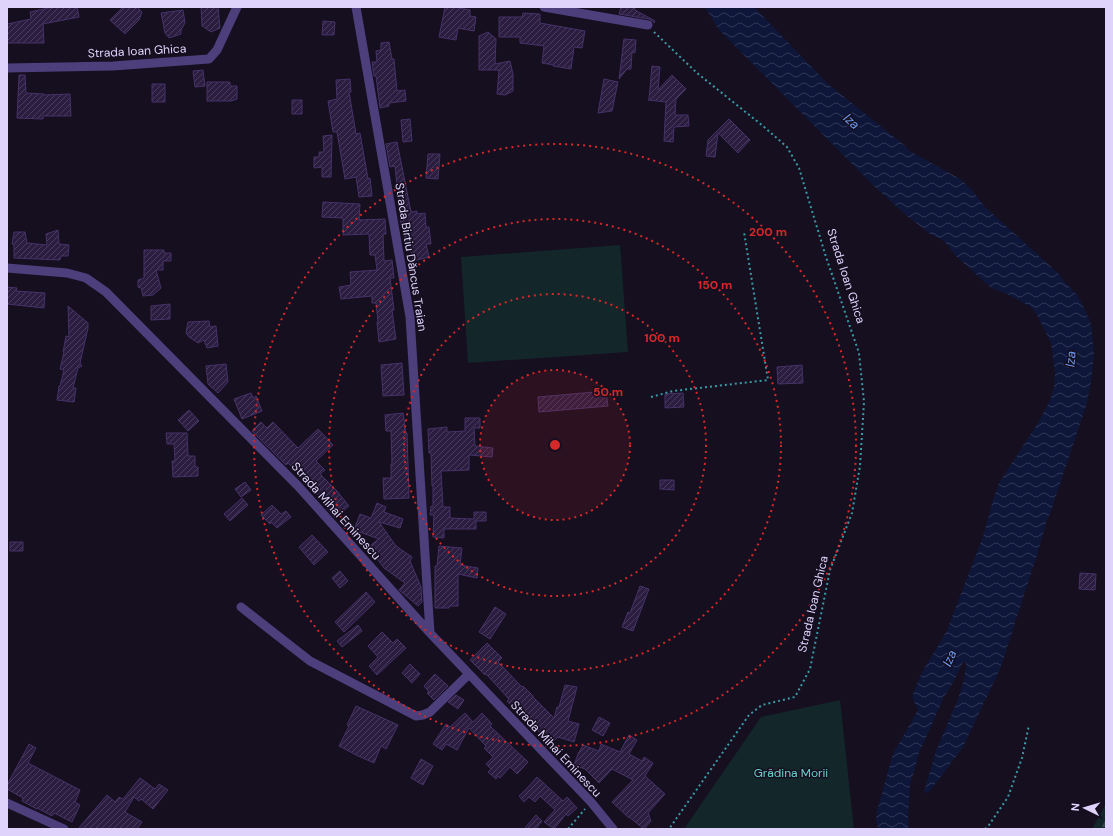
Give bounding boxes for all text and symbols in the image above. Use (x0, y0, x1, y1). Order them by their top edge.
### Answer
street label: Strada Ioan Ghica (87, 40, 187, 62)
water label: Iza (840, 110, 863, 133)
street label: Strada Birtiu Dăncus Traian (391, 182, 431, 332)
text: 200 m (749, 224, 787, 240)
street label: Strada Ioan Ghica (823, 227, 869, 325)
text: 150 m (698, 277, 732, 293)
text: 100 m (644, 330, 680, 346)
water label: Iza (1061, 350, 1080, 368)
text: 50 m (593, 384, 623, 400)
centre of rings (548, 438, 562, 452)
street label: Strada Mihai Eminescu (288, 459, 384, 563)
street label: Strada Ioan Ghica (794, 554, 832, 654)
water label: Iza (938, 647, 960, 669)
street label: Strada Mihai Eminescu (507, 697, 605, 801)
park label: Grădina Morii (754, 765, 828, 781)
north arrow (1065, 788, 1105, 828)
text: N (1068, 803, 1082, 812)

